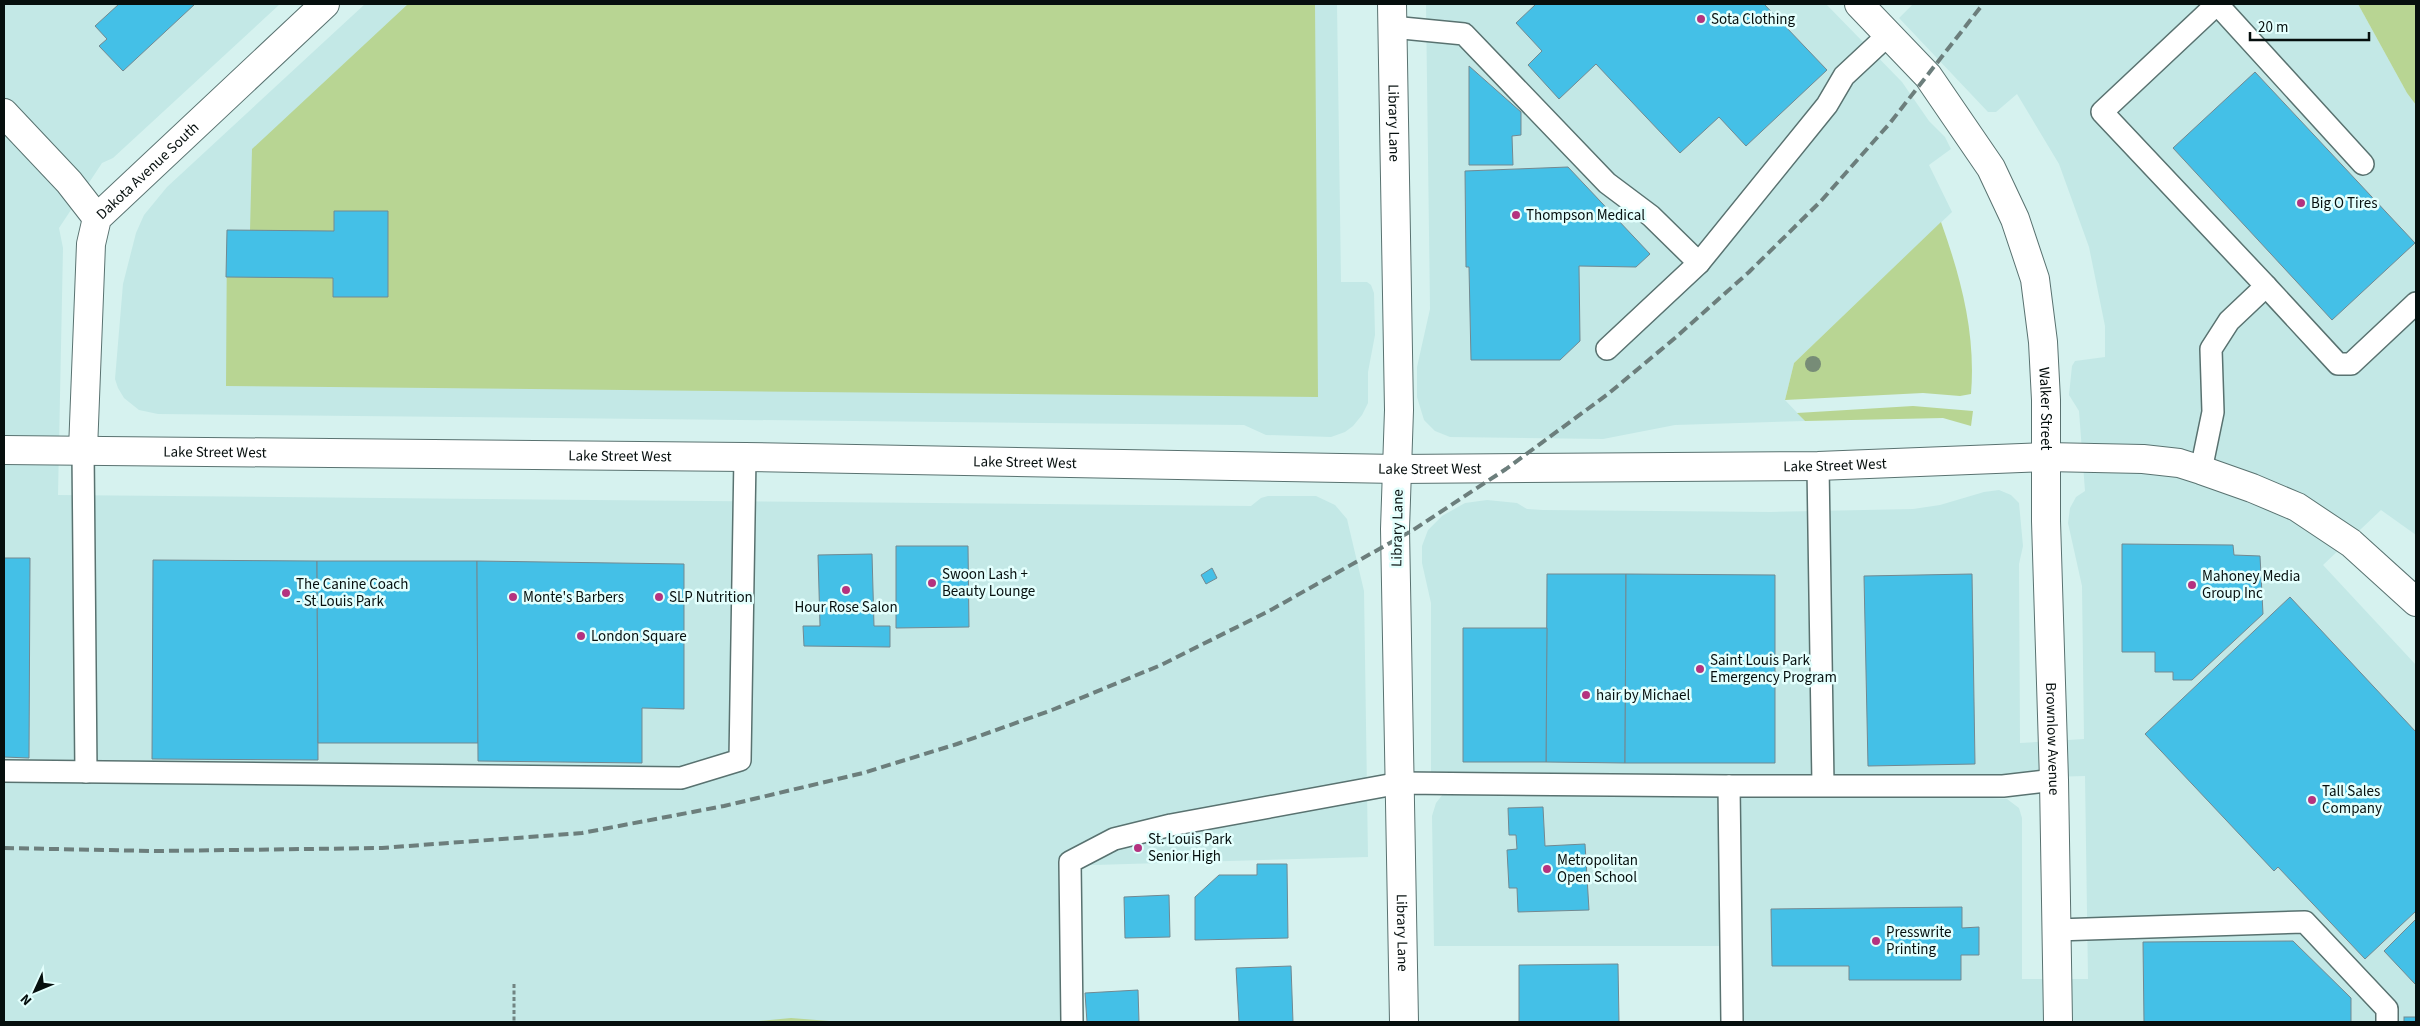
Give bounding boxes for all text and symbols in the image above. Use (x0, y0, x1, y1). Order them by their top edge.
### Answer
place label: Sota Clothing (1711, 9, 1796, 30)
scale bar (2250, 10, 2369, 42)
marker: Sota Clothing (1695, 13, 1707, 25)
text: 20 m (2258, 17, 2288, 38)
street label: Library Lane (1382, 84, 1405, 162)
street label: Dakota Avenue South (92, 118, 204, 225)
place label: Big O Tires (2311, 193, 2378, 214)
marker: Big O Tires (2295, 197, 2307, 209)
place label: Thompson Medical (1526, 205, 1645, 226)
marker: Thompson Medical (1510, 209, 1522, 221)
street label: Walker Street (2033, 366, 2056, 450)
street label: Lake Street West (163, 442, 267, 463)
street label: Lake Street West (568, 445, 672, 467)
street label: Lake Street West (973, 451, 1077, 474)
street label: Lake Street West (1783, 453, 1887, 477)
street label: Lake Street West (1378, 458, 1482, 480)
street label: Library Lane (1386, 489, 1409, 567)
place label: Swoon Lash + Beauty Lounge (942, 564, 1035, 602)
place label: Mahoney Media Group Inc (2202, 566, 2300, 604)
place label: The Canine Coach - St Louis Park (296, 574, 408, 612)
marker: Swoon Lash + Beauty Lounge (926, 577, 938, 589)
marker: Mahoney Media Group Inc (2186, 579, 2198, 591)
marker: Hour Rose Salon (840, 584, 852, 596)
marker: The Canine Coach - St Louis Park (280, 587, 292, 599)
place label: Monte's Barbers (523, 587, 624, 608)
place label: SLP Nutrition (669, 587, 753, 608)
marker: Monte's Barbers (507, 591, 519, 603)
marker: SLP Nutrition (653, 591, 665, 603)
place label: Hour Rose Salon (794, 597, 898, 618)
place label: London Square (591, 626, 687, 647)
marker: London Square (575, 630, 587, 642)
place label: Saint Louis Park Emergency Program (1710, 650, 1837, 688)
marker: Saint Louis Park Emergency Program (1694, 663, 1706, 675)
street label: Brownlow Avenue (2040, 682, 2064, 796)
place label: hair by Michael (1596, 685, 1690, 706)
marker: hair by Michael (1580, 689, 1592, 701)
place label: Tall Sales Company (2322, 781, 2382, 819)
marker: Tall Sales Company (2306, 794, 2318, 806)
place label: St. Louis Park Senior High (1148, 829, 1233, 867)
marker: St. Louis Park Senior High (1132, 842, 1144, 854)
place label: Metropolitan Open School (1557, 850, 1638, 888)
marker: Metropolitan Open School (1541, 863, 1553, 875)
street label: Library Lane (1391, 894, 1413, 972)
place label: Presswrite Printing (1886, 922, 1952, 960)
marker: Presswrite Printing (1870, 935, 1882, 947)
north arrow (10, 966, 60, 1016)
text: N (16, 989, 37, 1010)

